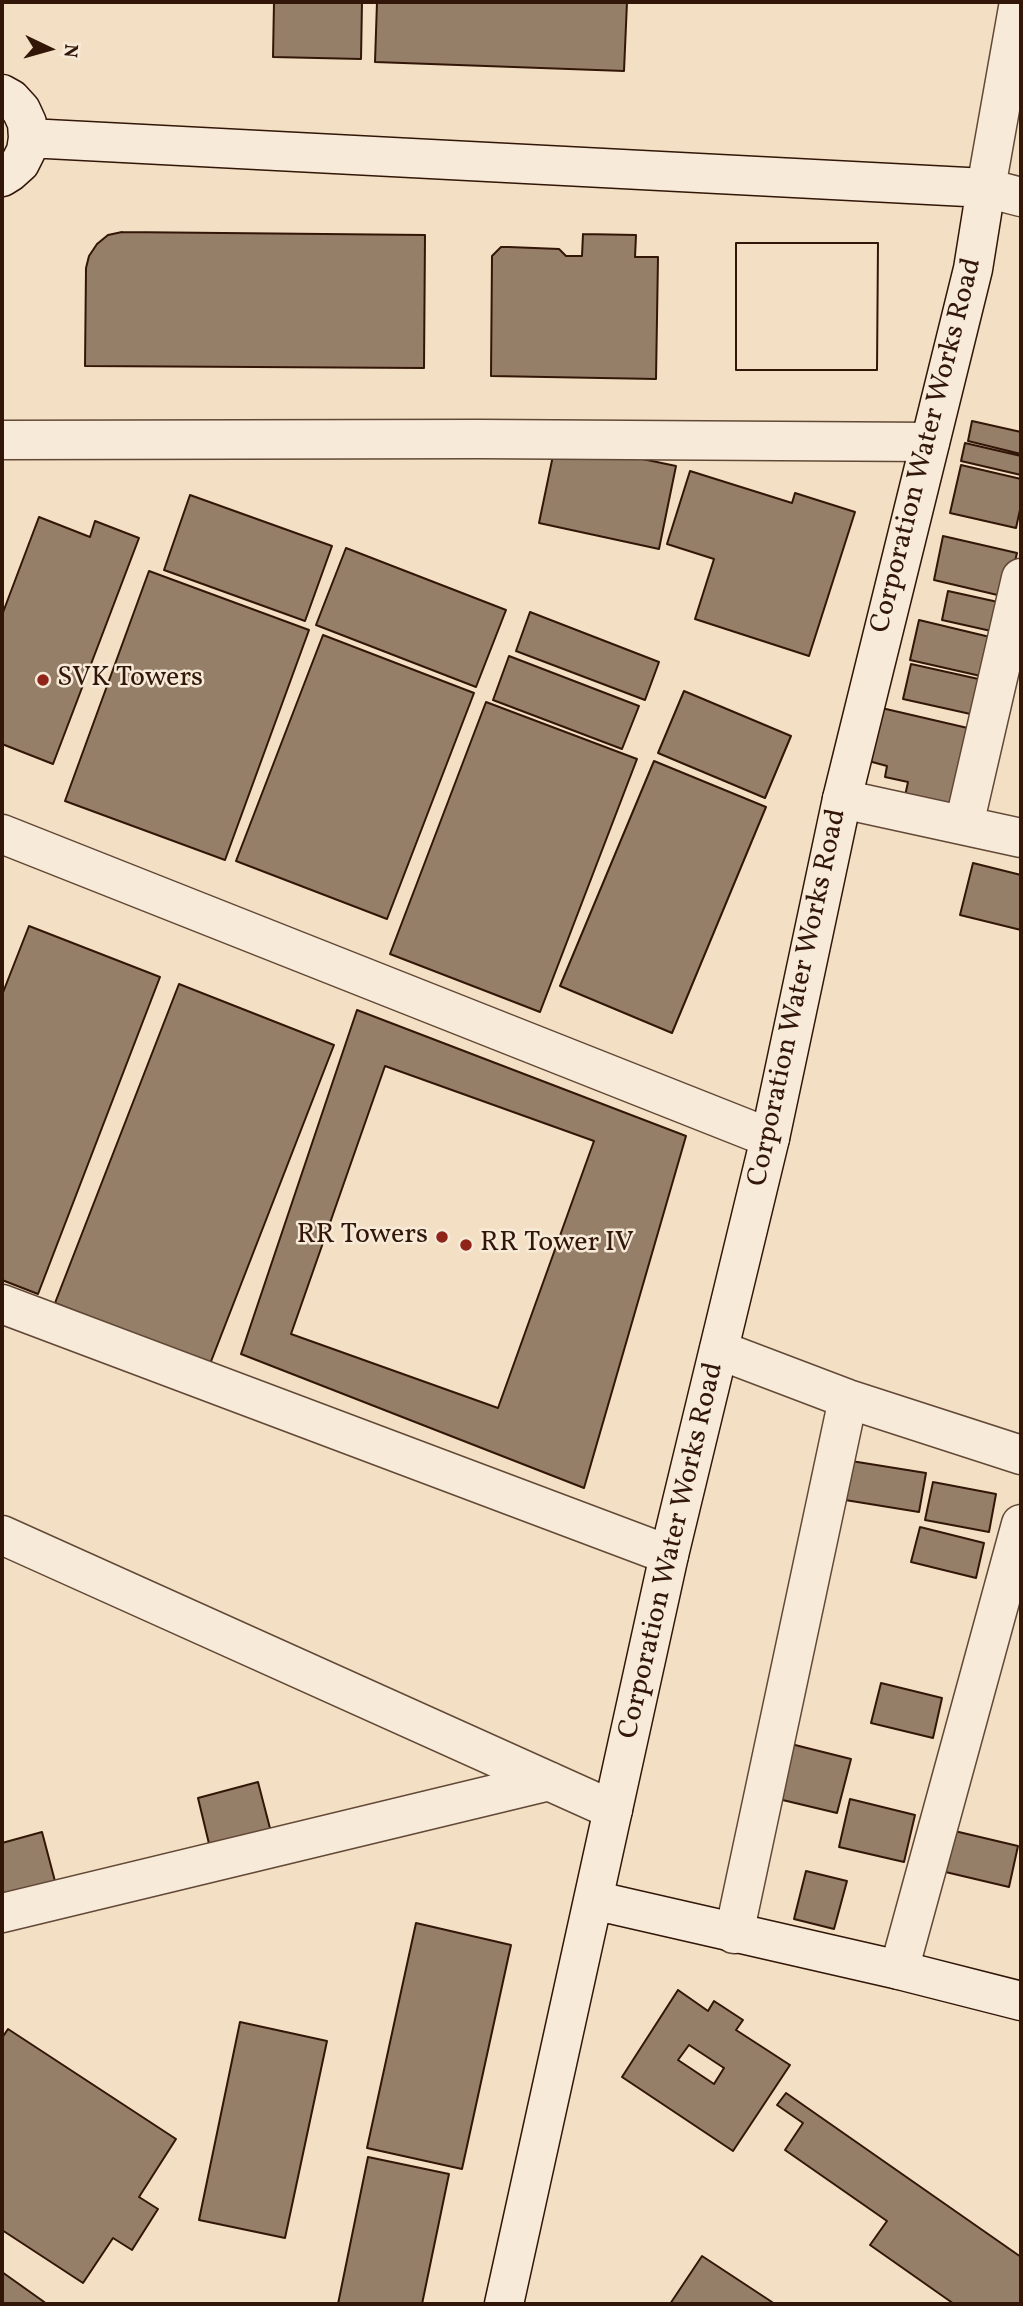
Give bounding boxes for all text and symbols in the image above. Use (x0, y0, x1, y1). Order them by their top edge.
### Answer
north arrow (14, 14, 84, 84)
text: N (56, 43, 83, 59)
street label: Corporation Water Works Road (865, 255, 991, 637)
place label: SVK Towers (57, 663, 203, 697)
marker: SVK Towers (35, 672, 51, 688)
street label: Corporation Water Works Road (743, 806, 855, 1190)
place label: RR Towers (297, 1220, 428, 1254)
place label: RR Tower IV (480, 1228, 634, 1262)
marker: RR Towers (434, 1229, 450, 1245)
marker: RR Tower IV (458, 1237, 474, 1253)
street label: Corporation Water Works Road (613, 1360, 733, 1742)

